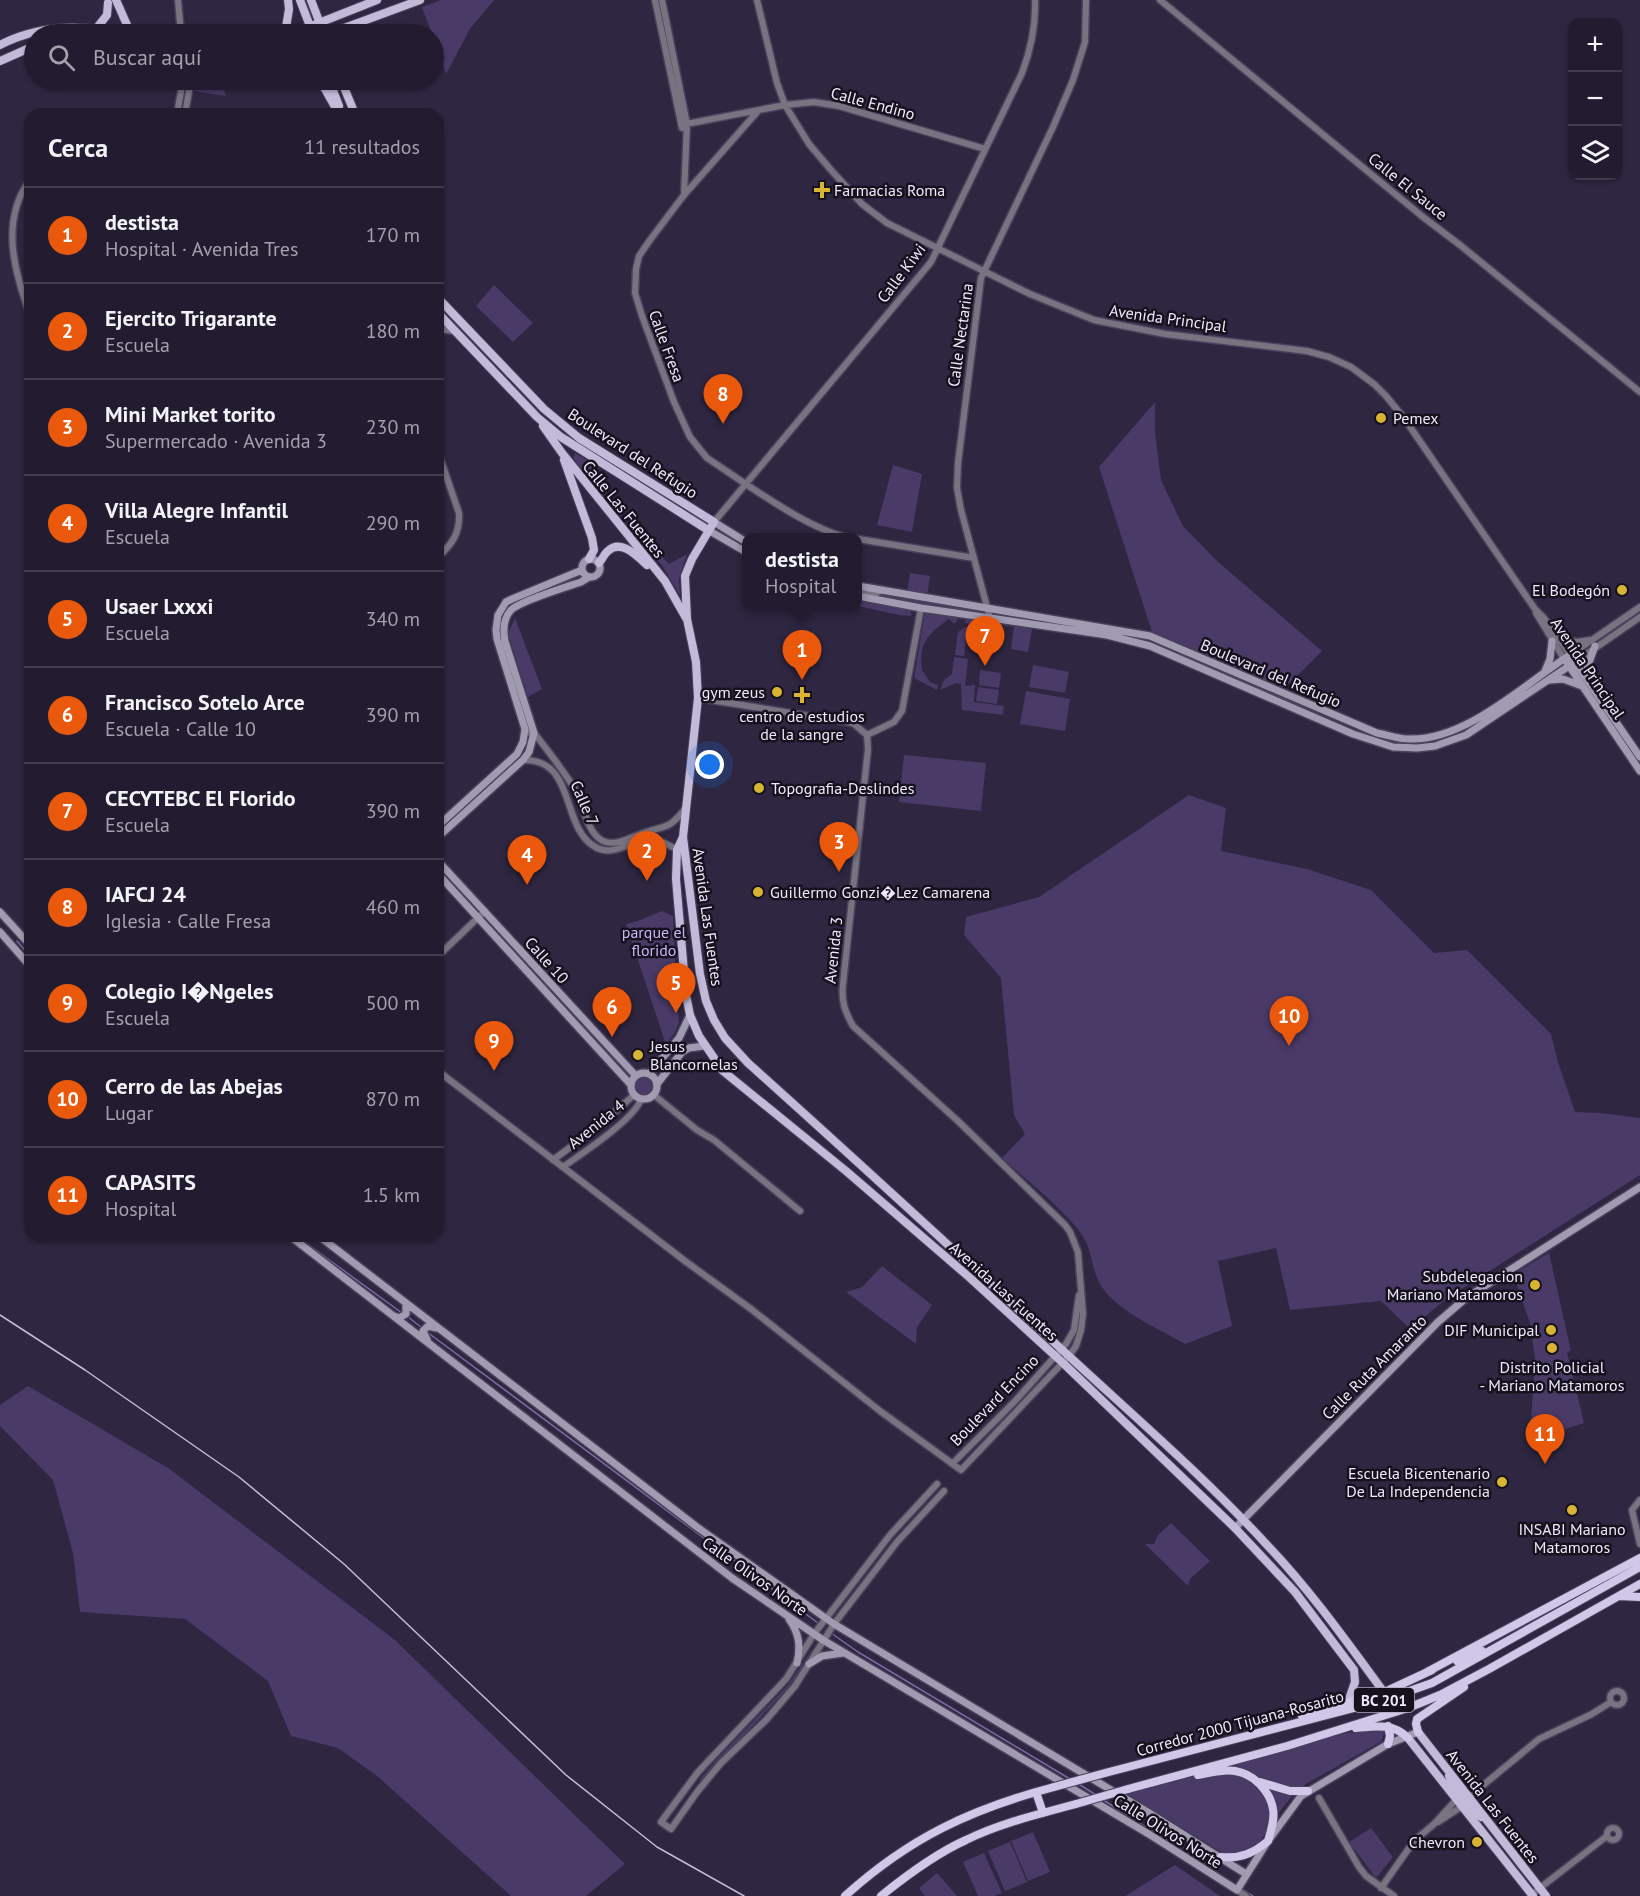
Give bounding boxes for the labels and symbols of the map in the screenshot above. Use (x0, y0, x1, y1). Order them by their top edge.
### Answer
street label: Calle Endino (829, 82, 917, 124)
street label: Calle El Sauce (1364, 148, 1452, 224)
place label: Farmacias Roma (834, 180, 945, 200)
marker: Farmacias Roma (815, 183, 829, 197)
street label: Calle Kiwi (872, 240, 930, 306)
street label: Calle Nectarina (943, 282, 977, 388)
street label: Avenida Principal (1108, 300, 1228, 336)
street label: Calle Fresa (645, 307, 689, 385)
pin: 8 (704, 374, 742, 424)
street label: Boulevard del Refugio (564, 404, 702, 502)
place label: Pemex (1393, 408, 1439, 428)
marker: Pemex (1374, 411, 1388, 425)
street label: Calle Las Fuentes (579, 456, 669, 562)
place label: El Bodegón (1532, 580, 1610, 600)
marker: El Bodegón (1615, 583, 1629, 597)
street label: Avenida Principal (1547, 614, 1629, 723)
pin: 7 (966, 616, 1004, 666)
pin: 1 (782, 630, 822, 680)
street label: Boulevard del Refugio (1198, 634, 1344, 712)
place label: gym zeus (702, 682, 765, 702)
marker: gym zeus (770, 685, 784, 699)
marker: centro de estudios de la sangre (793, 686, 811, 704)
place label: centro de estudios de la sangre (739, 706, 865, 744)
your location (695, 750, 724, 779)
street label: Calle 7 (566, 777, 604, 829)
place label: Topografia-Deslindes (771, 778, 915, 798)
marker: Topografia-Deslindes (752, 781, 766, 795)
pin: 3 (820, 822, 858, 872)
pin: 2 (628, 832, 666, 881)
pin: 4 (508, 836, 546, 885)
street label: Avenida Las Fuentes (688, 847, 728, 988)
place label: Guillermo Gonzi�Lez Camarena (770, 882, 990, 902)
marker: Guillermo Gonzi�Lez Camarena (751, 885, 765, 899)
street label: Avenida 3 (820, 916, 846, 984)
park label: parque el florido (622, 922, 687, 960)
street label: Calle 10 (521, 933, 573, 988)
pin: 5 (656, 964, 696, 1013)
pin: 6 (592, 988, 632, 1037)
pin: 10 (1270, 996, 1308, 1046)
pin: 9 (474, 1022, 514, 1071)
place label: Jesus Blancornelas (649, 1036, 738, 1074)
marker: Jesus Blancornelas (631, 1048, 645, 1062)
street label: Avenida 4 (564, 1095, 629, 1153)
street label: Avenida Las Fuentes (946, 1237, 1063, 1345)
place label: Subdelegacion Mariano Matamoros (1387, 1266, 1523, 1304)
marker: Subdelegacion Mariano Matamoros (1528, 1278, 1542, 1292)
street label: Calle Ruta Amaranto (1317, 1310, 1431, 1424)
place label: DIF Municipal (1444, 1320, 1539, 1340)
marker: DIF Municipal (1544, 1323, 1558, 1337)
marker: Distrito Policial - Mariano Matamoros (1545, 1341, 1559, 1355)
street label: Boulevard Encino (945, 1350, 1043, 1450)
place label: Distrito Policial - Mariano Matamoros (1480, 1357, 1625, 1395)
pin: 11 (1526, 1414, 1564, 1464)
place label: Escuela Bicentenario De La Independencia (1346, 1463, 1490, 1501)
marker: Escuela Bicentenario De La Independencia (1495, 1475, 1509, 1489)
marker: INSABI Mariano Matamoros (1565, 1503, 1579, 1517)
place label: INSABI Mariano Matamoros (1518, 1519, 1626, 1557)
street label: Calle Olivos Norte (698, 1532, 812, 1620)
street label: Corredor 2000 Tijuana-Rosarito (1134, 1686, 1346, 1760)
road number: BC 201 (1354, 1688, 1414, 1712)
street label: Avenida Las Fuentes (1442, 1745, 1544, 1867)
street label: Calle Olivos Norte (1110, 1790, 1226, 1872)
place label: Chevron (1409, 1832, 1465, 1852)
marker: Chevron (1470, 1835, 1484, 1849)

